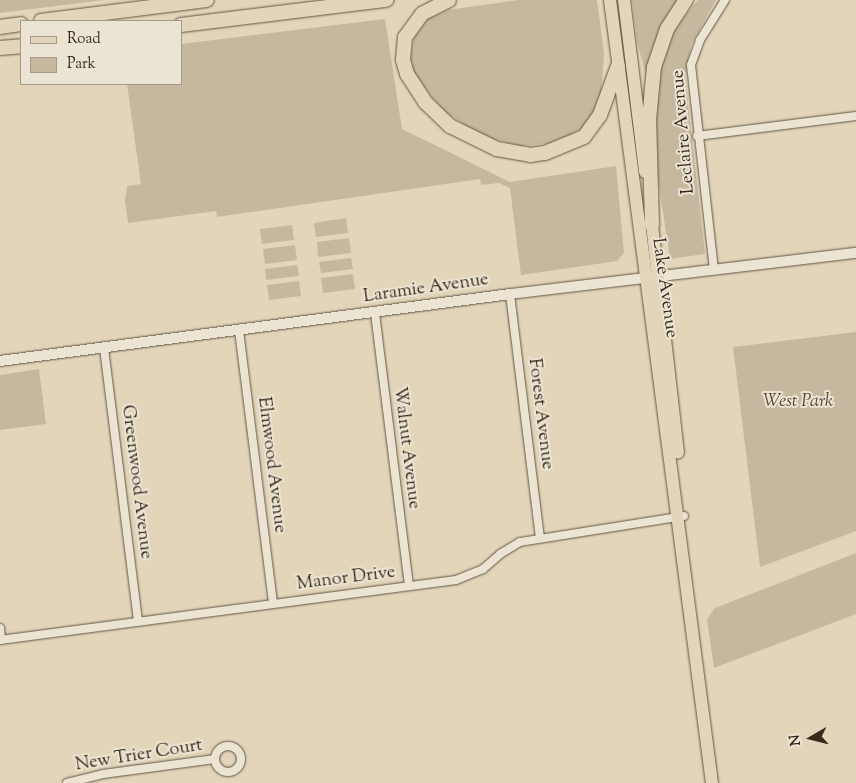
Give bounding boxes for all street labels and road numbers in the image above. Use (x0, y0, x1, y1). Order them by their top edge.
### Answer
street label: Leclaire Avenue (668, 69, 700, 195)
street label: Lake Avenue (646, 236, 682, 340)
street label: Laramie Avenue (362, 270, 490, 308)
street label: Forest Avenue (522, 357, 558, 471)
street label: Walnut Avenue (388, 386, 424, 510)
street label: Elmwood Avenue (252, 396, 290, 534)
street label: Greenwood Avenue (116, 404, 156, 560)
street label: Manor Drive (296, 562, 396, 596)
street label: New Trier Court (74, 735, 204, 777)

